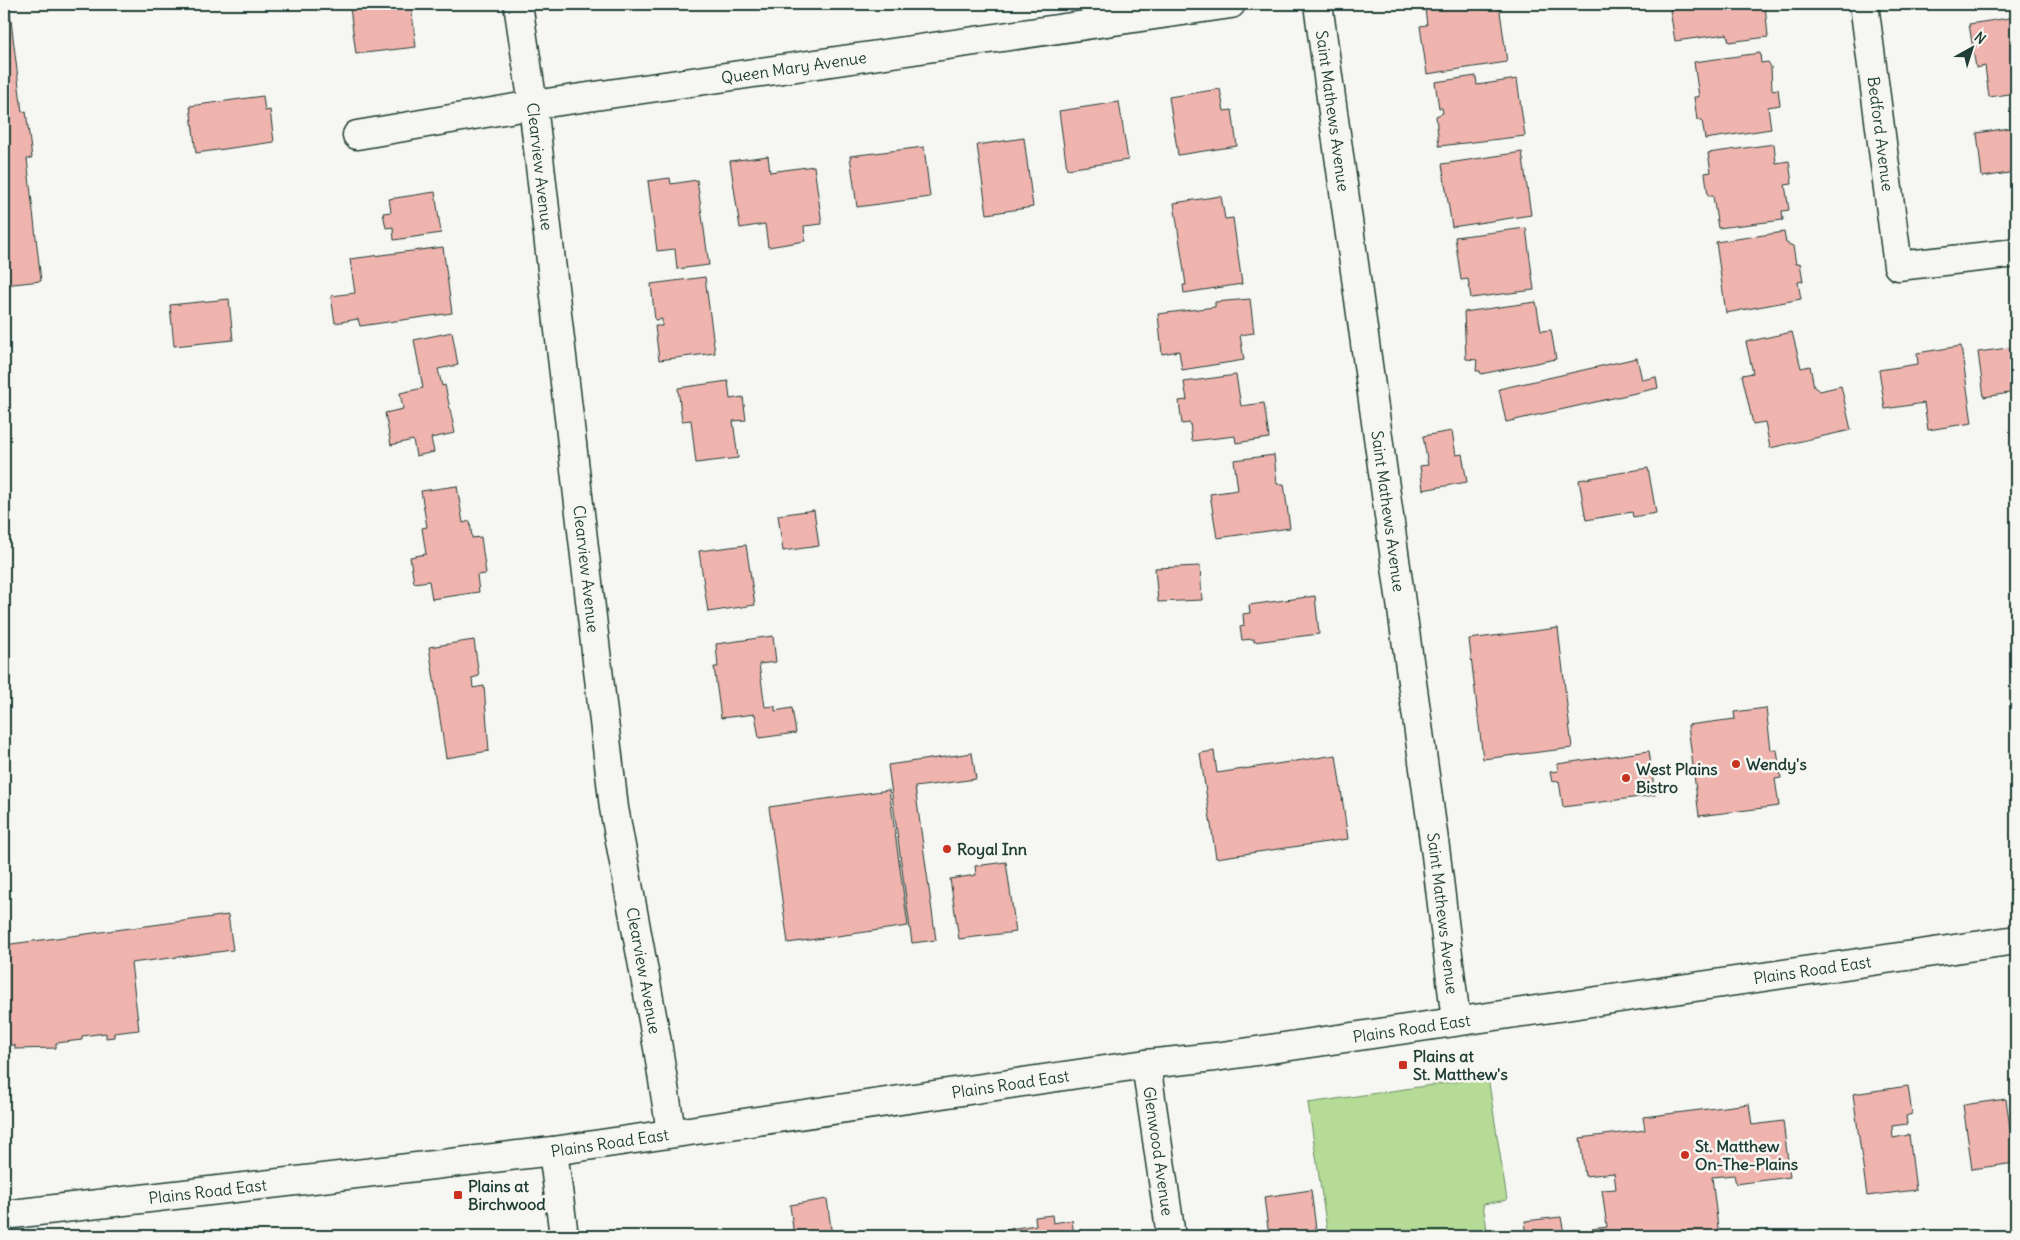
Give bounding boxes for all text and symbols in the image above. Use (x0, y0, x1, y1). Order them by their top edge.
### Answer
north arrow (1948, 22, 1998, 72)
text: N (1971, 28, 1990, 48)
street label: Saint Mathews Avenue (1312, 29, 1354, 193)
street label: Queen Mary Avenue (720, 47, 868, 88)
street label: Bedford Avenue (1863, 75, 1898, 193)
street label: Clearview Avenue (523, 102, 557, 231)
street label: Saint Mathews Avenue (1367, 429, 1409, 593)
street label: Clearview Avenue (569, 504, 604, 634)
place label: Wendy's (1746, 754, 1807, 775)
marker: Wendy's (1730, 758, 1742, 770)
place label: West Plains Bistro (1636, 759, 1718, 797)
marker: West Plains Bistro (1620, 772, 1632, 784)
street label: Saint Mathews Avenue (1423, 831, 1463, 995)
place label: Royal Inn (957, 839, 1027, 860)
marker: Royal Inn (941, 843, 953, 855)
street label: Clearview Avenue (622, 906, 665, 1036)
street label: Plains Road East (1752, 951, 1873, 988)
street label: Plains Road East (1351, 1010, 1472, 1047)
place label: Plains at St. Matthew's (1413, 1046, 1508, 1084)
marker: Plains at St. Matthew's (1397, 1059, 1409, 1071)
street label: Plains Road East (950, 1065, 1071, 1102)
street label: Glenwood Avenue (1139, 1085, 1178, 1217)
street label: Plains Road East (550, 1124, 670, 1161)
place label: St. Matthew On-The-Plains (1695, 1136, 1798, 1174)
marker: St. Matthew On-The-Plains (1679, 1149, 1691, 1161)
street label: Plains Road East (148, 1174, 268, 1208)
place label: Plains at Birchwood (468, 1176, 546, 1214)
marker: Plains at Birchwood (452, 1189, 464, 1201)

